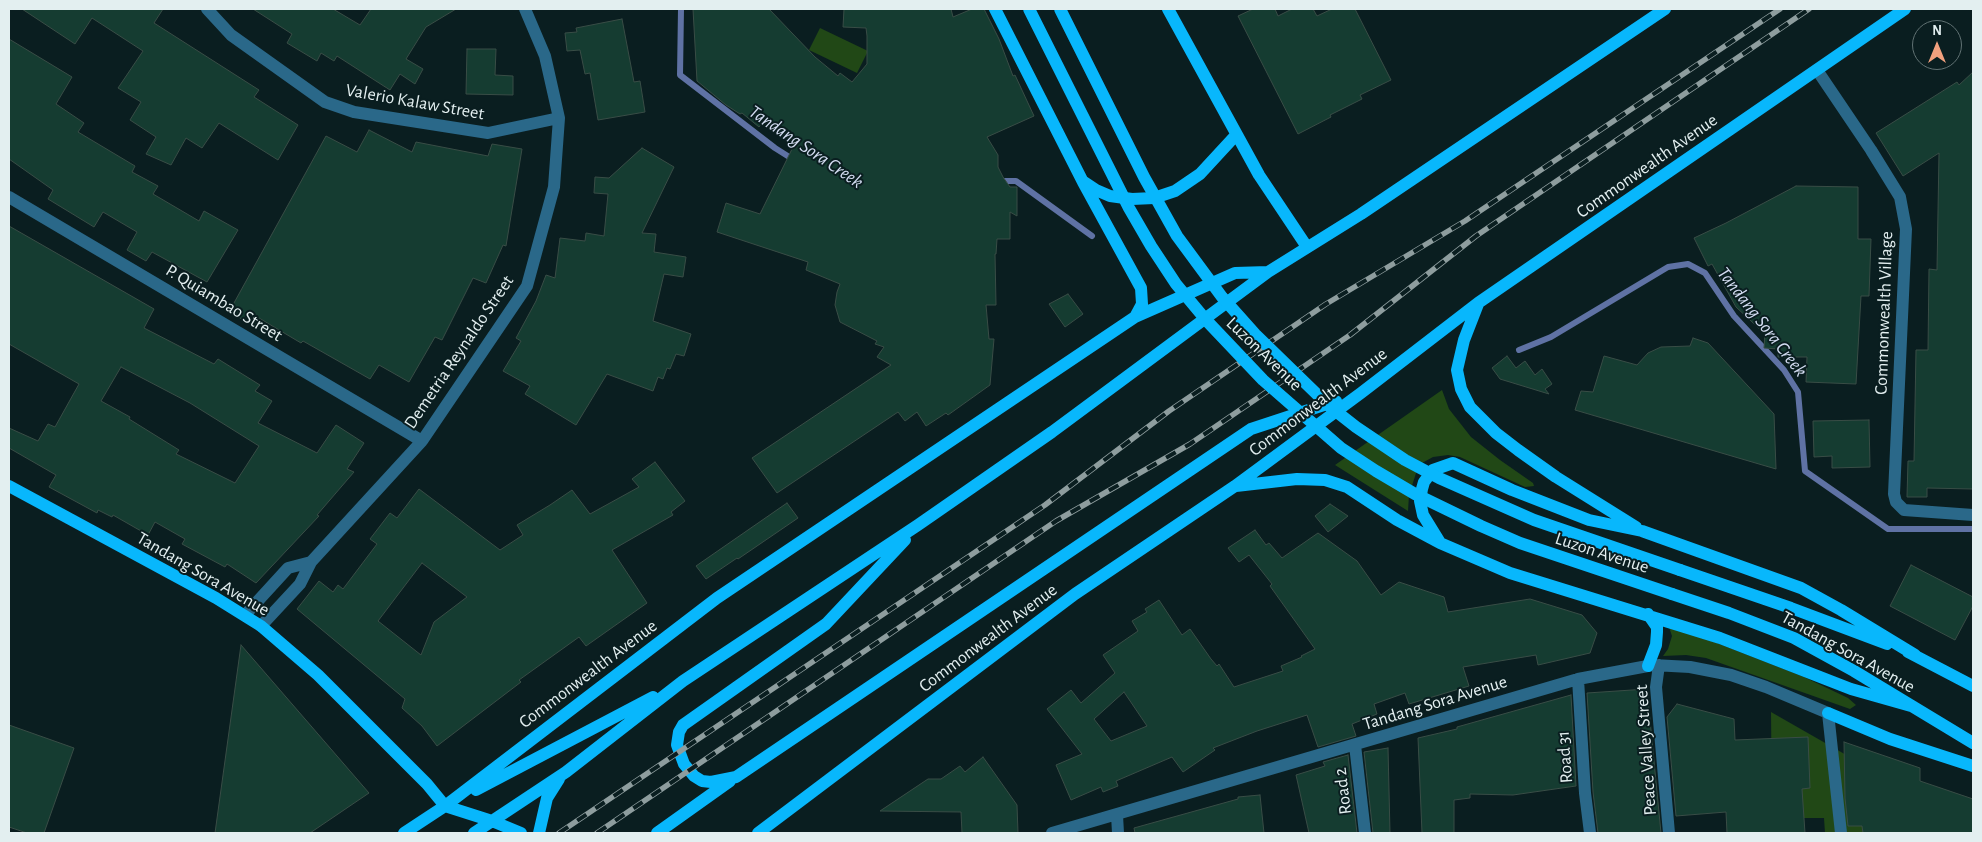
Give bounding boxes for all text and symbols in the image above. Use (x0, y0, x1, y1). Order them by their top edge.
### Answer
north arrow (1912, 20, 1962, 70)
text: N (1932, 24, 1942, 38)
street label: Valerio Kalaw Street (344, 79, 486, 125)
water label: Tandang Sora Creek (744, 100, 868, 194)
street label: Commonwealth Avenue (1572, 109, 1722, 223)
street label: Commonwealth Village (1870, 231, 1898, 395)
street label: P. Quiambao Street (162, 260, 286, 346)
water label: Tandang Sora Creek (1712, 262, 1812, 382)
street label: Demetria Reynaldo Street (400, 271, 518, 433)
street label: Luzon Avenue (1222, 312, 1306, 396)
street label: Commonwealth Avenue (1245, 343, 1391, 461)
street label: Tandang Sora Avenue (133, 527, 273, 621)
street label: Luzon Avenue (1552, 528, 1652, 578)
street label: Commonwealth Avenue (915, 579, 1061, 697)
street label: Tandang Sora Avenue (1777, 606, 1919, 698)
street label: Commonwealth Avenue (515, 615, 661, 733)
street label: Tandang Sora Avenue (1360, 671, 1510, 735)
street label: Peace Valley Street (1631, 684, 1661, 816)
street label: Road 31 (1552, 730, 1578, 784)
street label: Road 2 (1329, 766, 1357, 816)

